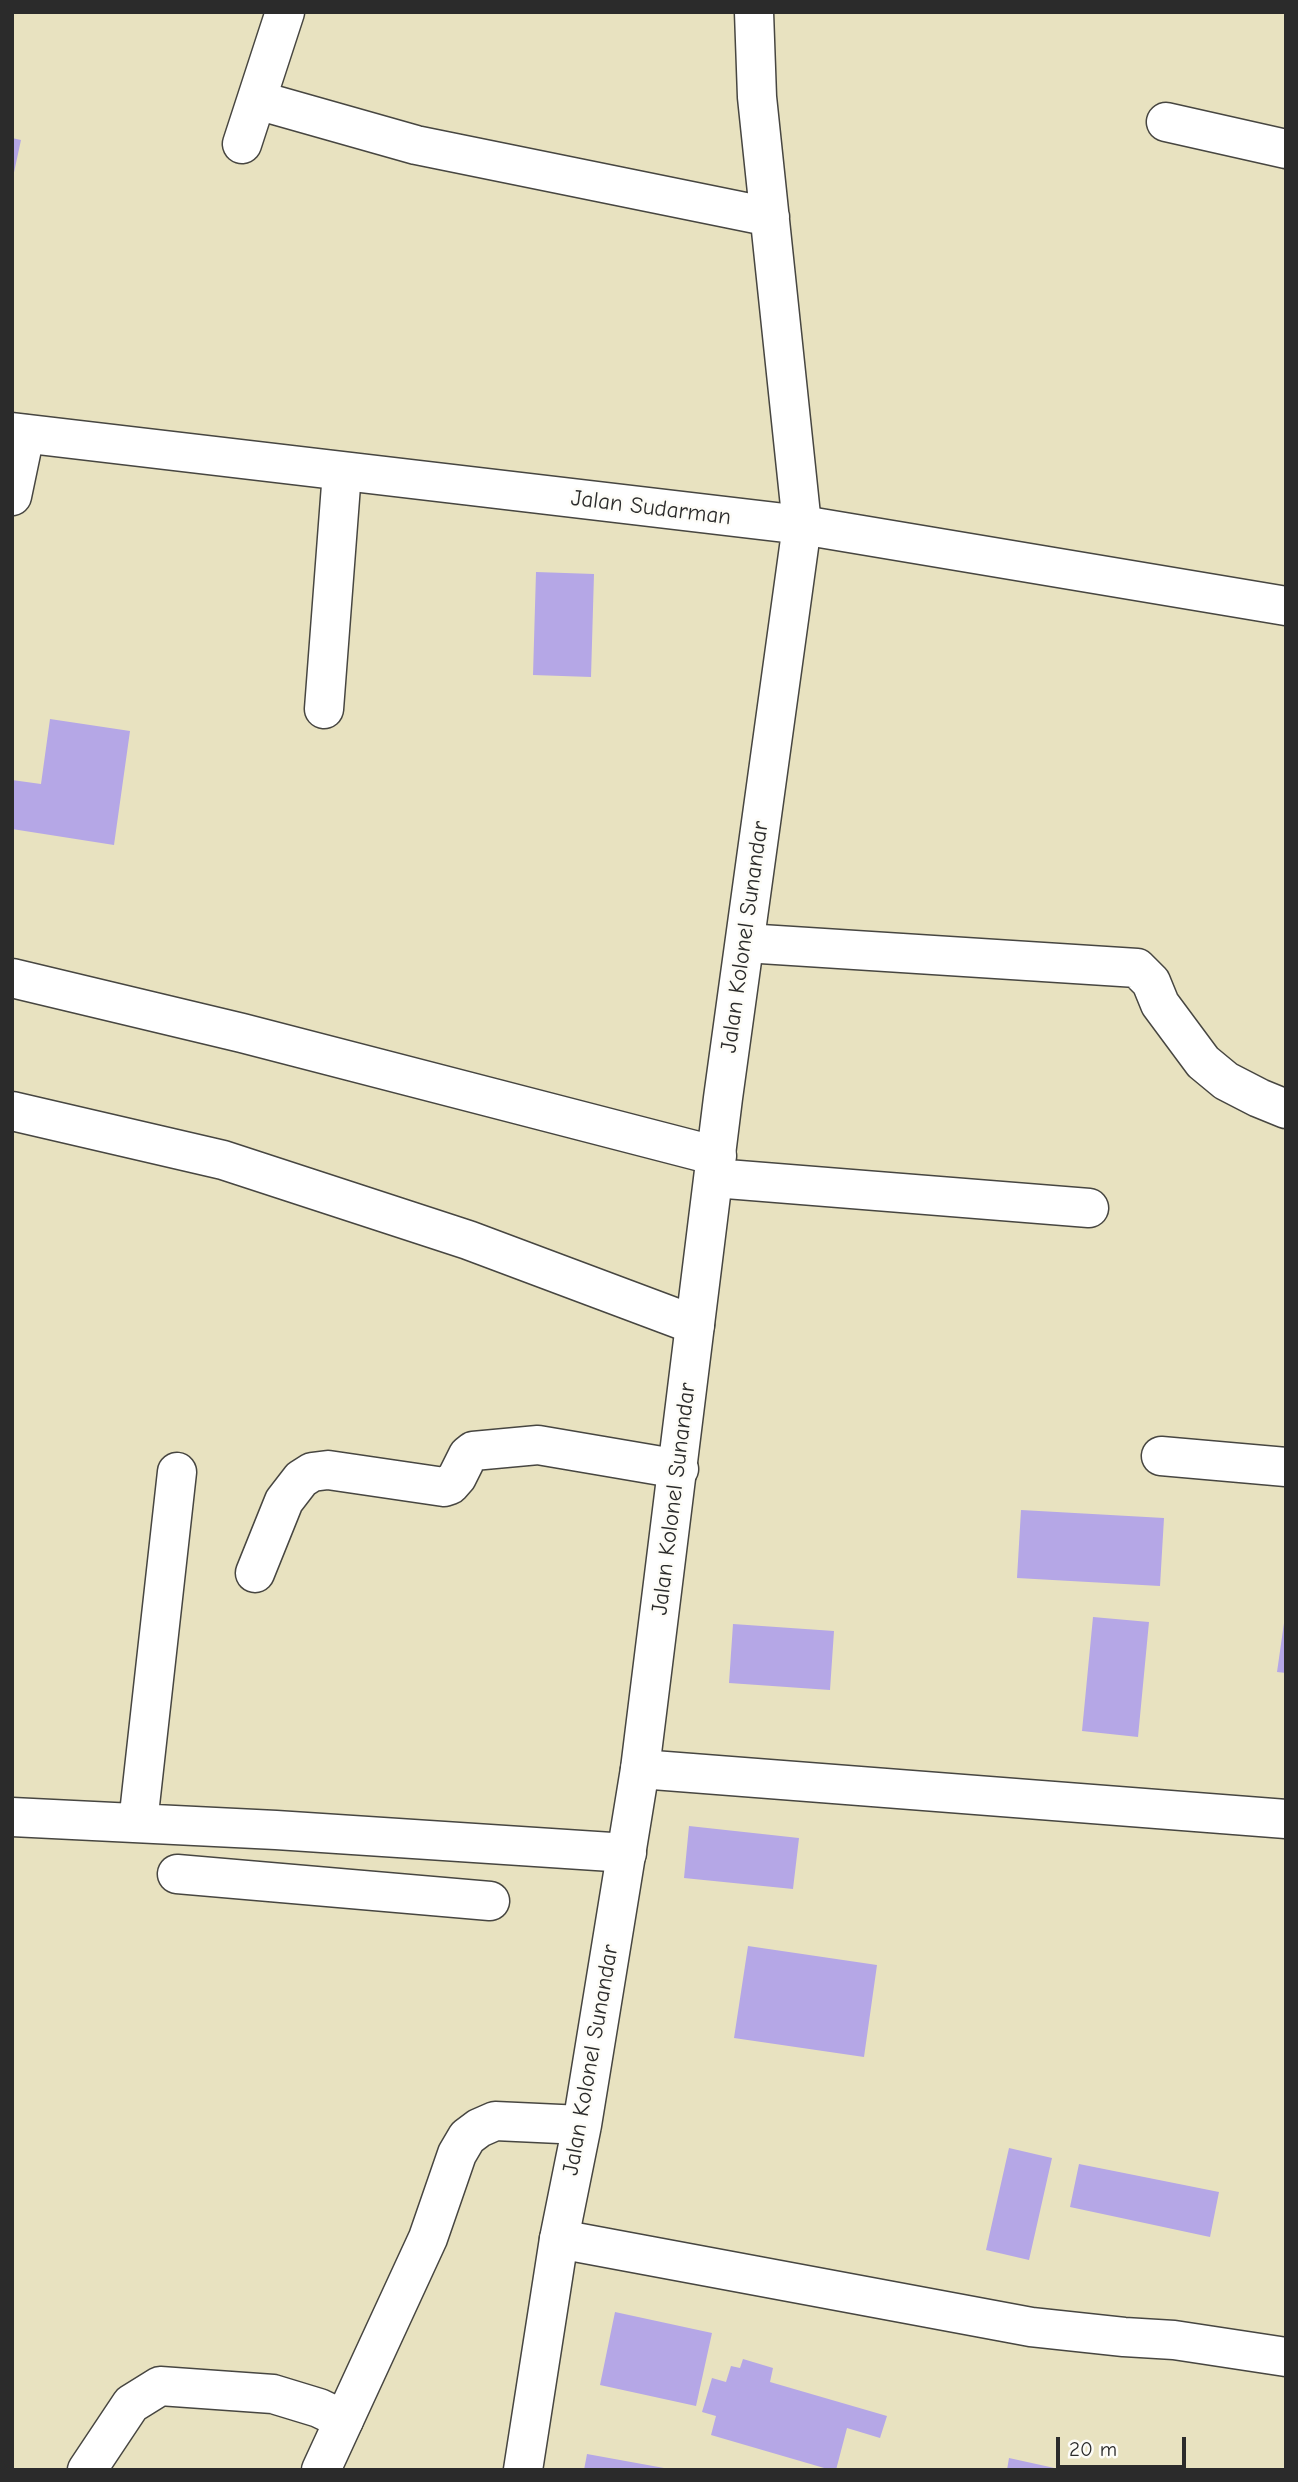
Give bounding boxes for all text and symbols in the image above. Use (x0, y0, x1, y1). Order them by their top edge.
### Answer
street label: Jalan Sudarman (569, 484, 733, 532)
street label: Jalan Kolonel Sunandar (715, 819, 775, 1055)
street label: Jalan Kolonel Sunandar (646, 1381, 702, 1617)
street label: Jalan Kolonel Sunandar (557, 1942, 625, 2178)
scale bar (1060, 2422, 1190, 2466)
text: 20 m (1069, 2437, 1117, 2461)

